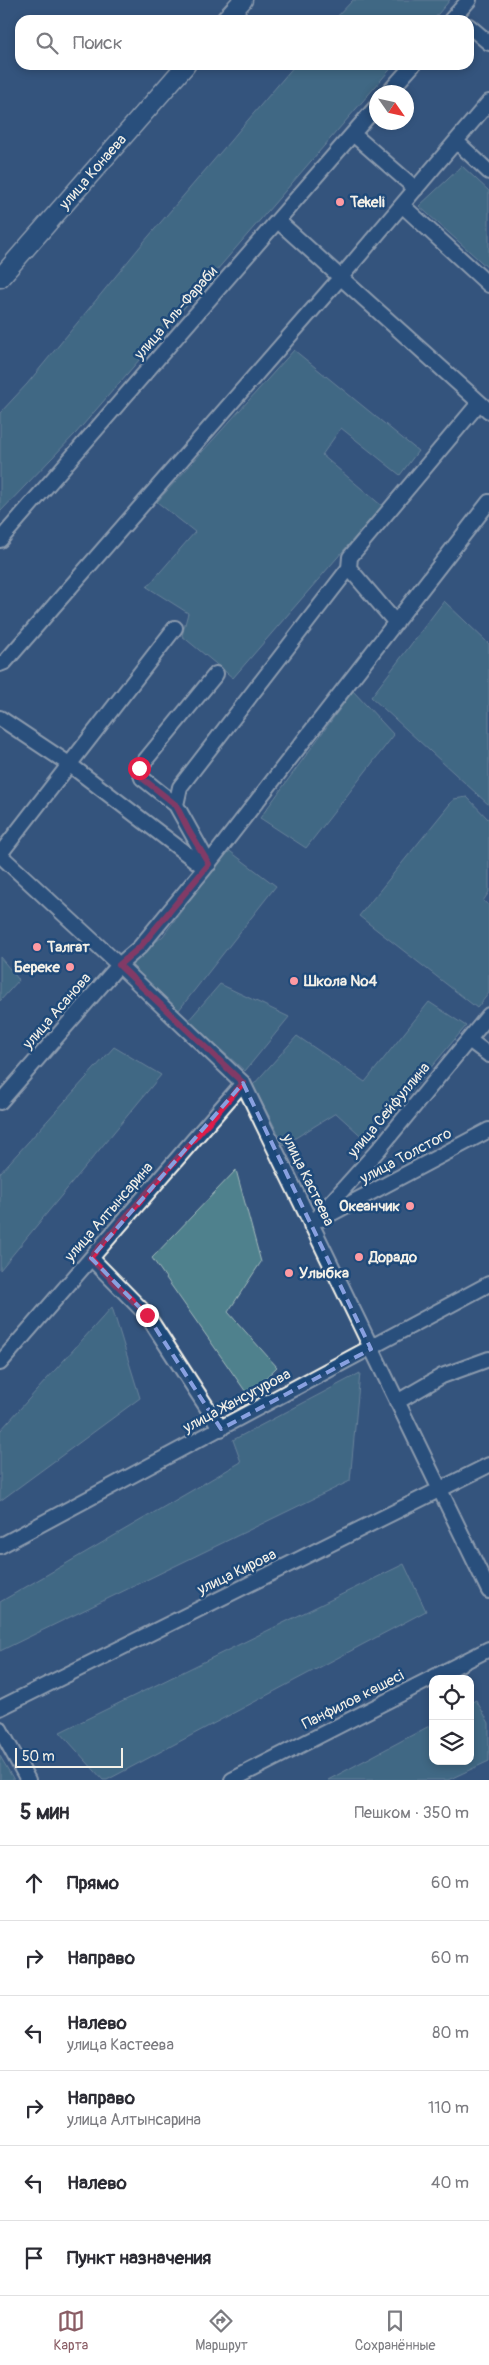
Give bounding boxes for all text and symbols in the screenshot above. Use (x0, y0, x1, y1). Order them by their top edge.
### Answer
search box (15, 15, 474, 70)
icon: search (33, 29, 61, 57)
text: Поиск (73, 31, 123, 55)
north arrow (369, 85, 414, 130)
street label: улица Конаева (55, 130, 131, 214)
place label: Tekeli (349, 193, 385, 212)
marker: Tekeli (334, 196, 346, 208)
street label: улица Аль-Фараби (130, 262, 222, 364)
route start (128, 757, 151, 780)
place label: Талгат (46, 938, 90, 957)
marker: Талгат (31, 941, 43, 953)
place label: Береке (14, 958, 61, 977)
marker: Береке (64, 961, 76, 973)
street label: улица Асанова (18, 969, 95, 1054)
place label: Школа №4 (303, 972, 377, 991)
marker: Школа №4 (288, 975, 300, 987)
street label: улица Сейфуллина (343, 1059, 434, 1162)
street label: улица Толстого (356, 1124, 455, 1189)
street label: улица Кастеева (277, 1130, 339, 1229)
street label: улица Алтынсарина (60, 1158, 157, 1266)
place label: Океанчик (339, 1197, 400, 1216)
marker: Океанчик (404, 1200, 416, 1212)
place label: Дорадо (368, 1248, 417, 1267)
marker: Дорадо (353, 1251, 365, 1263)
place label: Улыбка (299, 1264, 349, 1283)
marker: Улыбка (283, 1267, 295, 1279)
route end (136, 1304, 159, 1327)
street label: улица Жансугурова (179, 1365, 294, 1438)
street label: улица Кирова (194, 1545, 280, 1600)
street label: Панфилов көшесі (299, 1666, 407, 1734)
map controls (429, 1675, 474, 1765)
button: locate (429, 1675, 474, 1720)
button: layers (429, 1720, 474, 1765)
scale bar (15, 1745, 122, 1768)
text: 50 m (22, 1748, 55, 1765)
text: 5 мин (20, 1799, 70, 1826)
text: Пешком · 350 m (354, 1803, 469, 1823)
icon: ahead (20, 1869, 48, 1897)
text: Прямо (67, 1871, 119, 1895)
text: 60 m (431, 1873, 469, 1893)
icon: right (20, 1944, 48, 1972)
text: Направо (67, 1946, 135, 1970)
text: 60 m (431, 1948, 469, 1968)
text: Налево (67, 2011, 127, 2035)
icon: left (20, 2019, 48, 2047)
text: 80 m (432, 2023, 469, 2043)
text: улица Кастеева (67, 2035, 174, 2055)
text: Направо (67, 2086, 135, 2110)
icon: right (20, 2094, 48, 2122)
text: 110 m (428, 2098, 469, 2118)
text: улица Алтынсарина (67, 2110, 201, 2130)
icon: left (20, 2169, 48, 2197)
text: Налево (67, 2171, 127, 2195)
text: 40 m (431, 2173, 469, 2193)
icon: arrive (20, 2244, 48, 2272)
text: Пункт назначения (67, 2246, 211, 2270)
tab: Карта (53, 2307, 88, 2354)
tab: Маршрут (195, 2307, 248, 2354)
tab: Сохранённые (355, 2307, 436, 2354)

